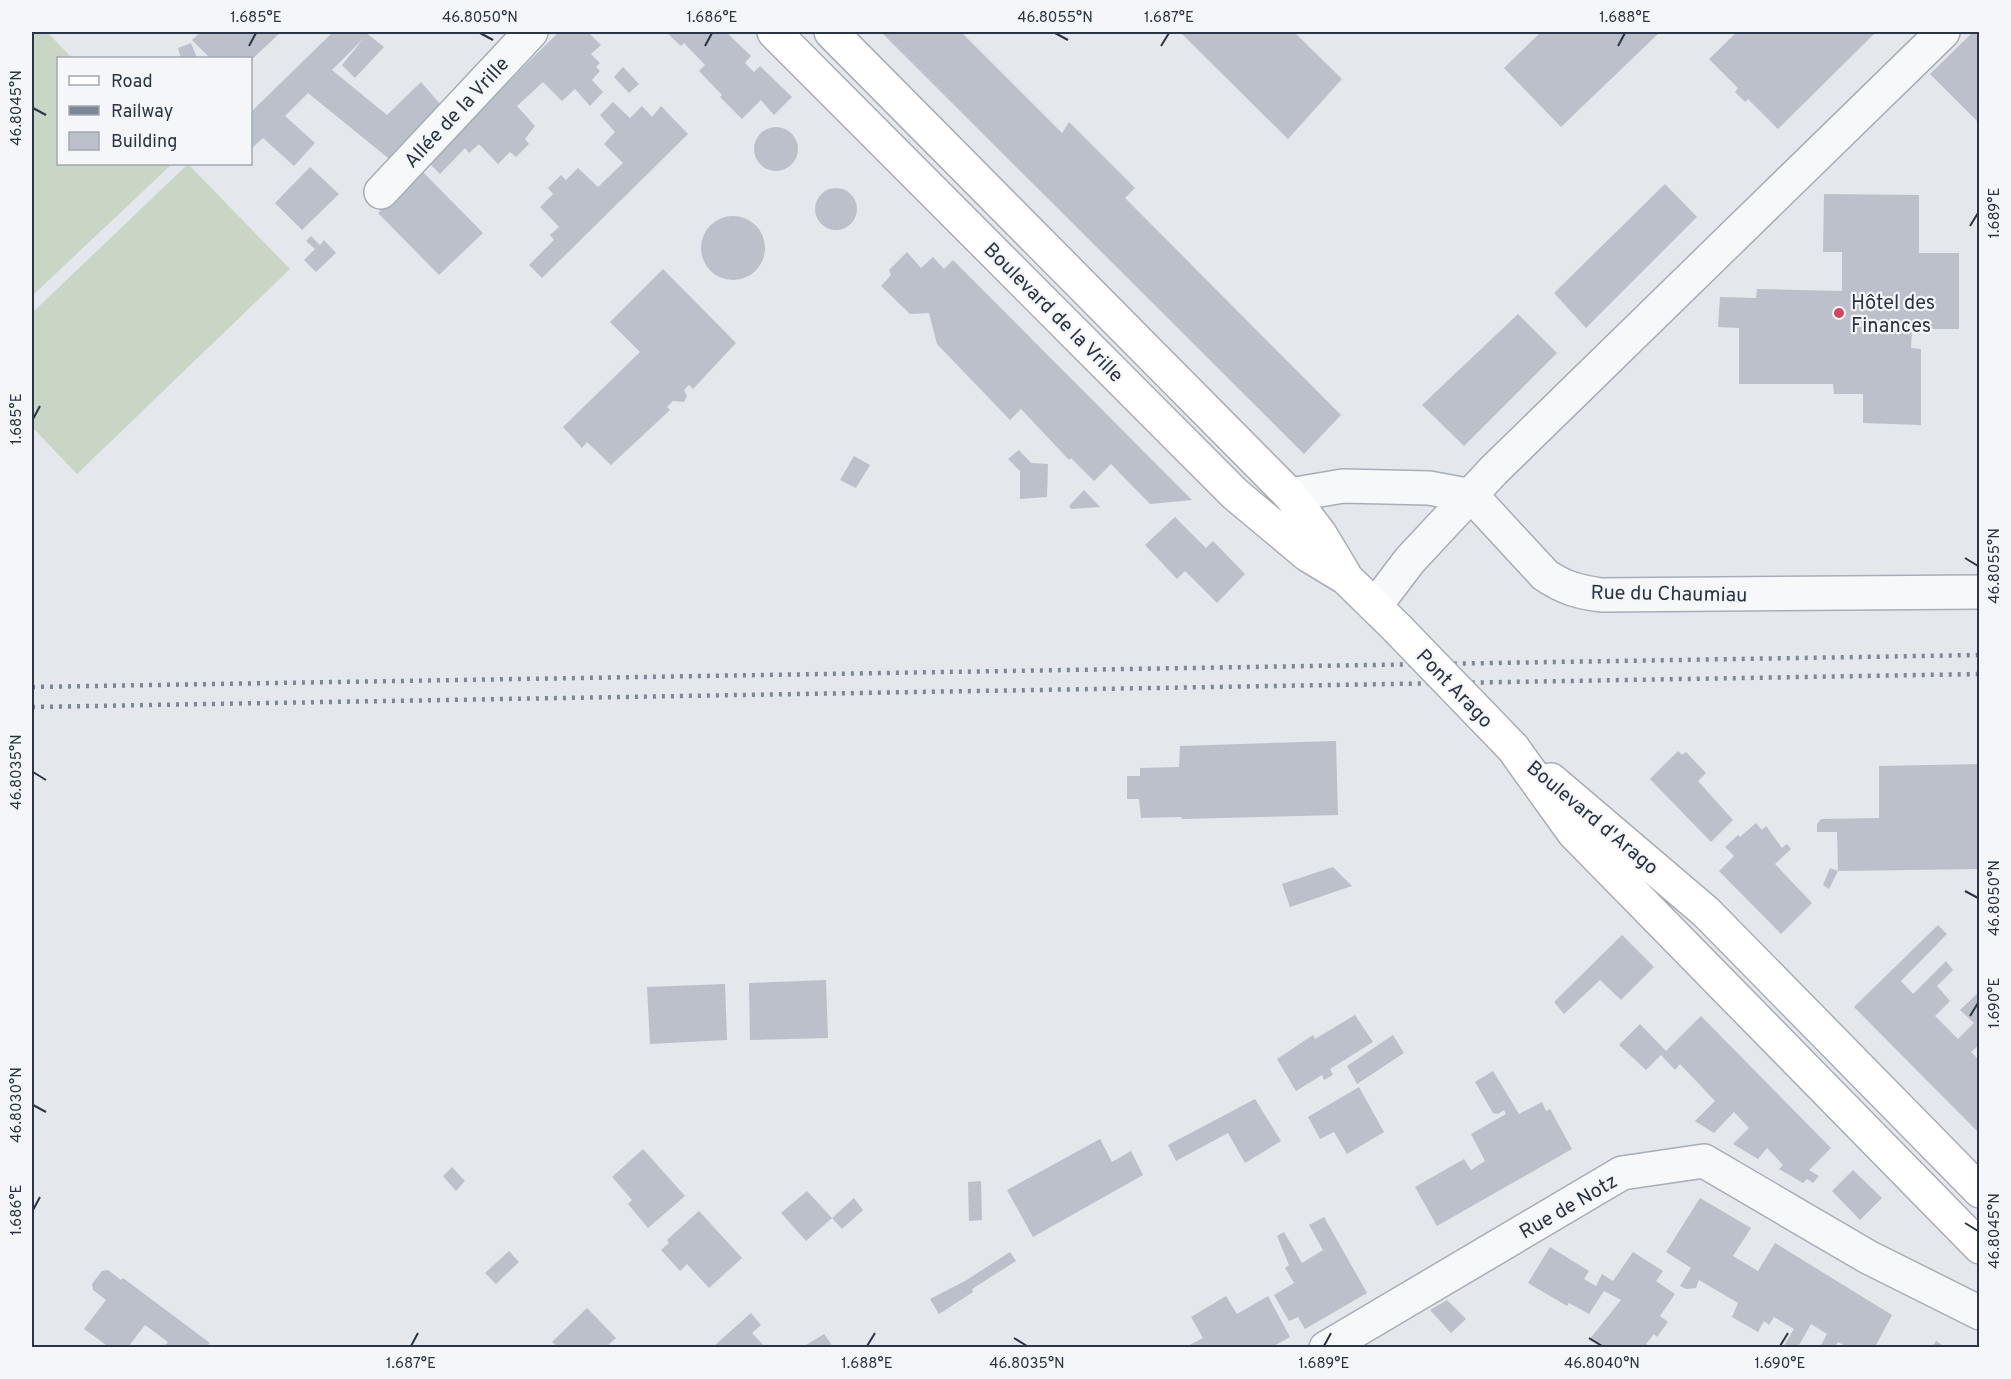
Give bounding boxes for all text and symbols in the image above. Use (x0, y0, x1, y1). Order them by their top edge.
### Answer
text: 1.685°E (230, 9, 282, 28)
text: 46.8050°N (442, 9, 518, 28)
text: 1.686°E (686, 9, 738, 28)
text: 46.8055°N (1017, 9, 1093, 28)
text: 1.687°E (1144, 9, 1194, 28)
text: 1.688°E (1599, 9, 1651, 28)
street label: Allée de la Vrille (399, 52, 516, 175)
legend (57, 57, 252, 165)
text: 46.8045°N (8, 70, 27, 146)
text: Road (111, 71, 153, 94)
text: Railway (111, 101, 173, 124)
text: Building (111, 131, 177, 154)
text: 1.689°E (1986, 188, 2005, 238)
street label: Boulevard de la Vrille (977, 238, 1128, 389)
place label: Hôtel des Finances (1851, 291, 1935, 340)
marker: Hôtel des Finances (1832, 306, 1846, 320)
text: 1.685°E (8, 393, 27, 445)
text: 46.8055°N (1986, 528, 2005, 604)
street label: Rue du Chaumiau (1590, 581, 1748, 609)
street label: Pont Arago (1409, 644, 1498, 734)
text: 46.8035°N (8, 734, 27, 810)
street label: Boulevard d'Arago (1520, 756, 1663, 881)
text: 46.8050°N (1986, 860, 2005, 936)
text: 1.690°E (1986, 978, 2005, 1028)
text: 46.8030°N (8, 1067, 27, 1143)
street label: Rue de Notz (1515, 1169, 1623, 1246)
text: 1.686°E (8, 1184, 27, 1236)
text: 46.8045°N (1986, 1193, 2005, 1269)
text: 1.687°E (386, 1355, 436, 1374)
text: 1.688°E (841, 1355, 893, 1374)
text: 46.8035°N (989, 1355, 1065, 1374)
text: 1.689°E (1299, 1355, 1349, 1374)
text: 46.8040°N (1564, 1355, 1640, 1374)
text: 1.690°E (1755, 1355, 1805, 1374)

